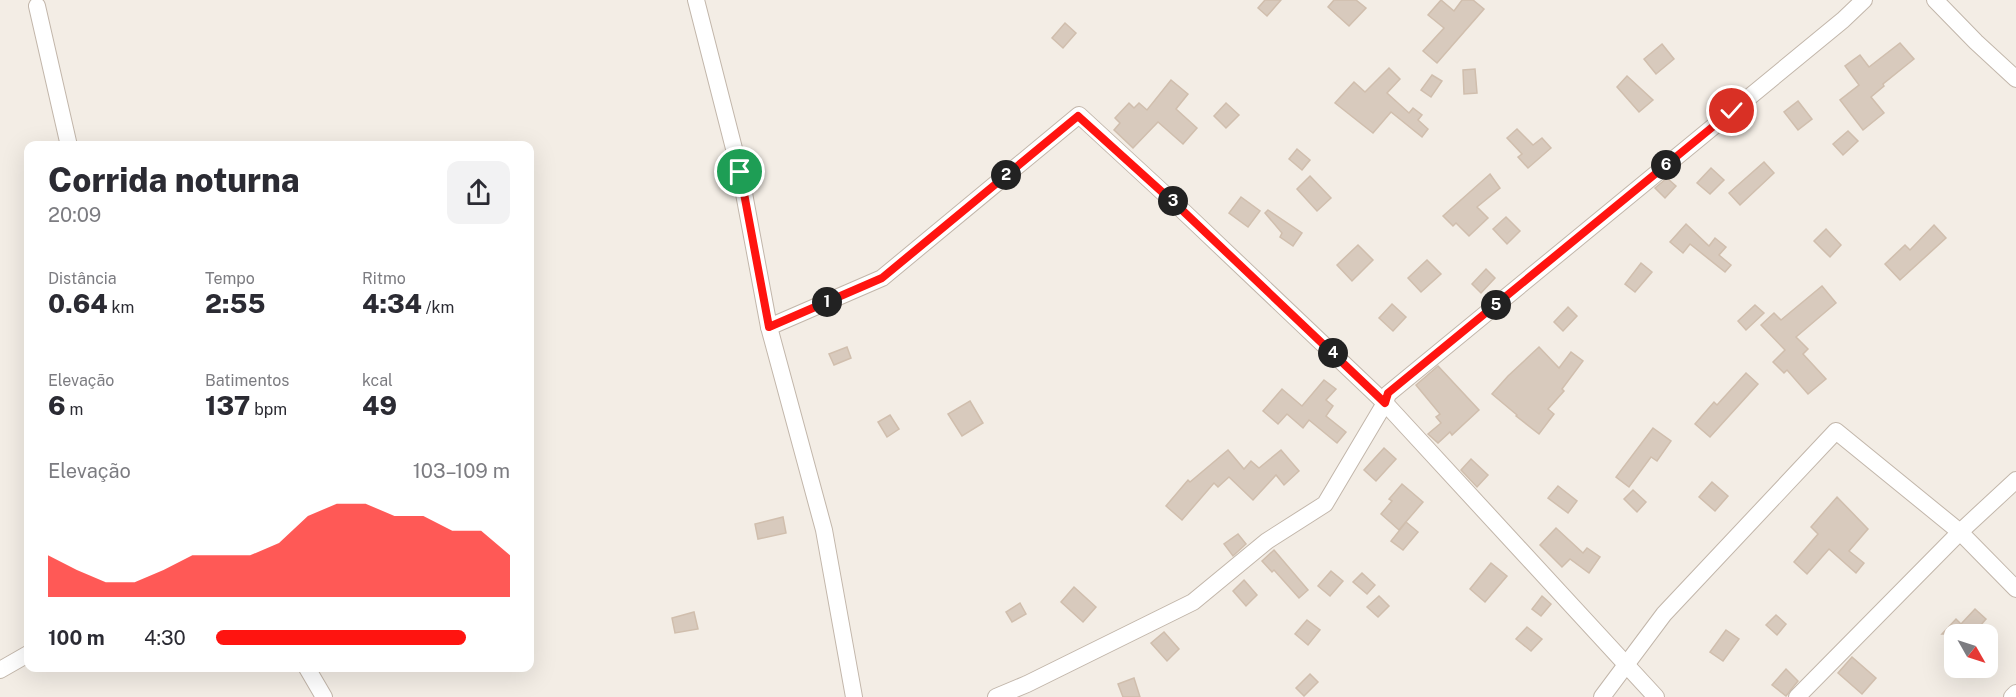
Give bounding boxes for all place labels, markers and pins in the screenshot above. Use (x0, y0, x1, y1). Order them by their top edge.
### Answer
pin (1706, 85, 1757, 136)
pin (714, 146, 765, 197)
pin: 6 (1651, 150, 1681, 180)
pin: 2 (991, 160, 1021, 190)
pin: 3 (1158, 186, 1188, 216)
pin: 1 (812, 287, 842, 317)
pin: 5 (1481, 290, 1511, 320)
pin: 4 (1318, 338, 1348, 368)

